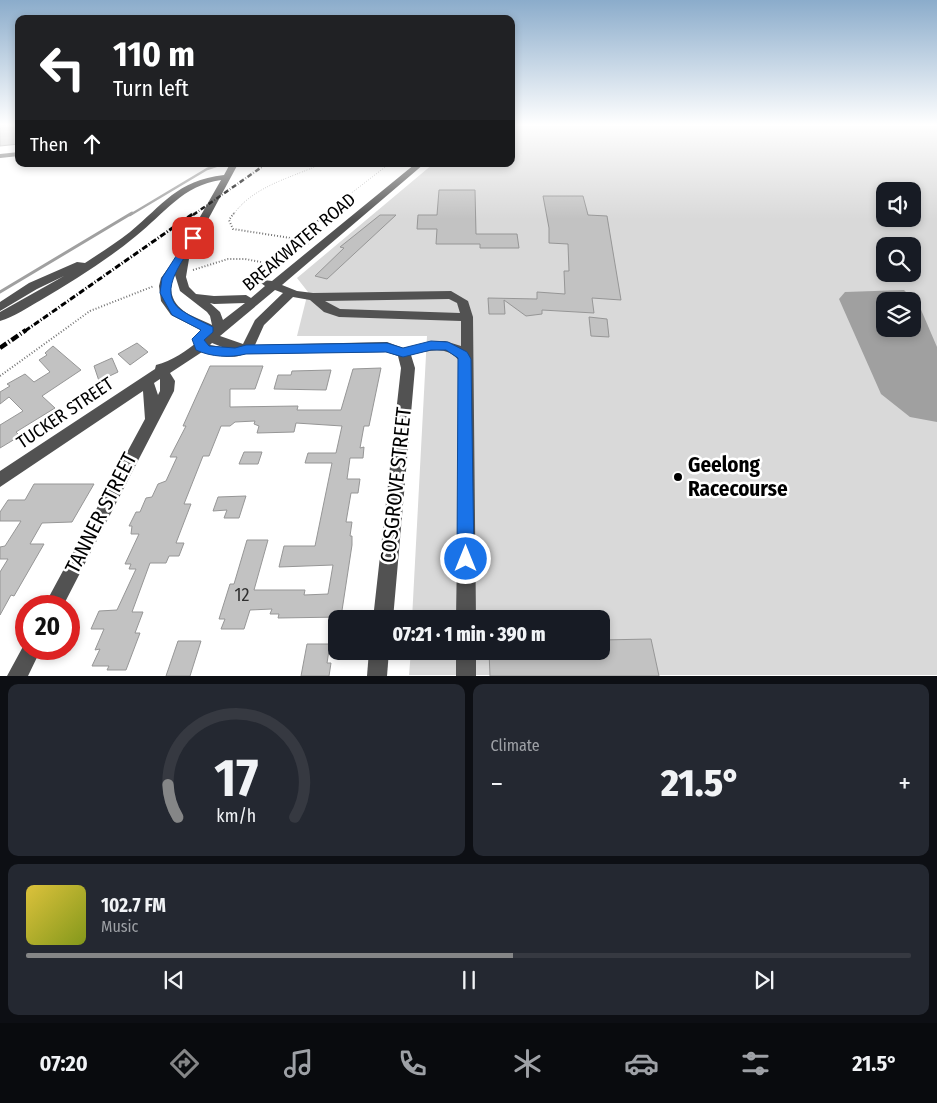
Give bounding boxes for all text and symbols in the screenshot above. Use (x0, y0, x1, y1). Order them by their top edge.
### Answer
text: 110 m (113, 33, 195, 75)
icon: left (30, 35, 95, 100)
text: Turn left (113, 75, 189, 102)
icon: ahead (78, 130, 106, 158)
text: Then (30, 133, 68, 156)
map controls (876, 182, 921, 337)
button: sound (876, 182, 921, 227)
street label: BREAKWATER ROAD (238, 188, 360, 296)
pin (172, 217, 214, 259)
icon: arrive (179, 224, 207, 252)
button: search (876, 237, 921, 282)
button: layers (876, 292, 921, 337)
street label: TUCKER STREET (12, 372, 118, 453)
street label: COSGROVE STREET (375, 406, 417, 564)
street label: TANNER STREET (59, 448, 143, 578)
place label: Geelong Racecourse (688, 452, 788, 502)
marker: Geelong Racecourse (672, 471, 684, 483)
position arrow (439, 532, 491, 584)
house number: 12 (235, 584, 250, 606)
speed limit sign: 20 (15, 595, 80, 660)
text: 07:21 · 1 min · 390 m (393, 623, 545, 646)
text: Climate (491, 736, 540, 755)
text: 17 (214, 747, 258, 810)
text: 21.5° (661, 760, 740, 806)
text: − (491, 767, 503, 800)
text: + (898, 767, 911, 800)
text: km/h (216, 805, 256, 827)
text: 102.7 FM (101, 894, 166, 917)
text: Music (101, 917, 138, 936)
icon: previous (160, 966, 188, 994)
icon: pause (455, 966, 483, 994)
icon: next (750, 966, 778, 994)
icon: directions (167, 1046, 202, 1081)
icon: music (281, 1046, 316, 1081)
icon: phone (395, 1046, 430, 1081)
icon: climate (510, 1046, 545, 1081)
icon: car (624, 1046, 659, 1081)
icon: filters (738, 1046, 773, 1081)
text: 07:20 (40, 1050, 88, 1077)
text: 21.5° (852, 1050, 897, 1077)

